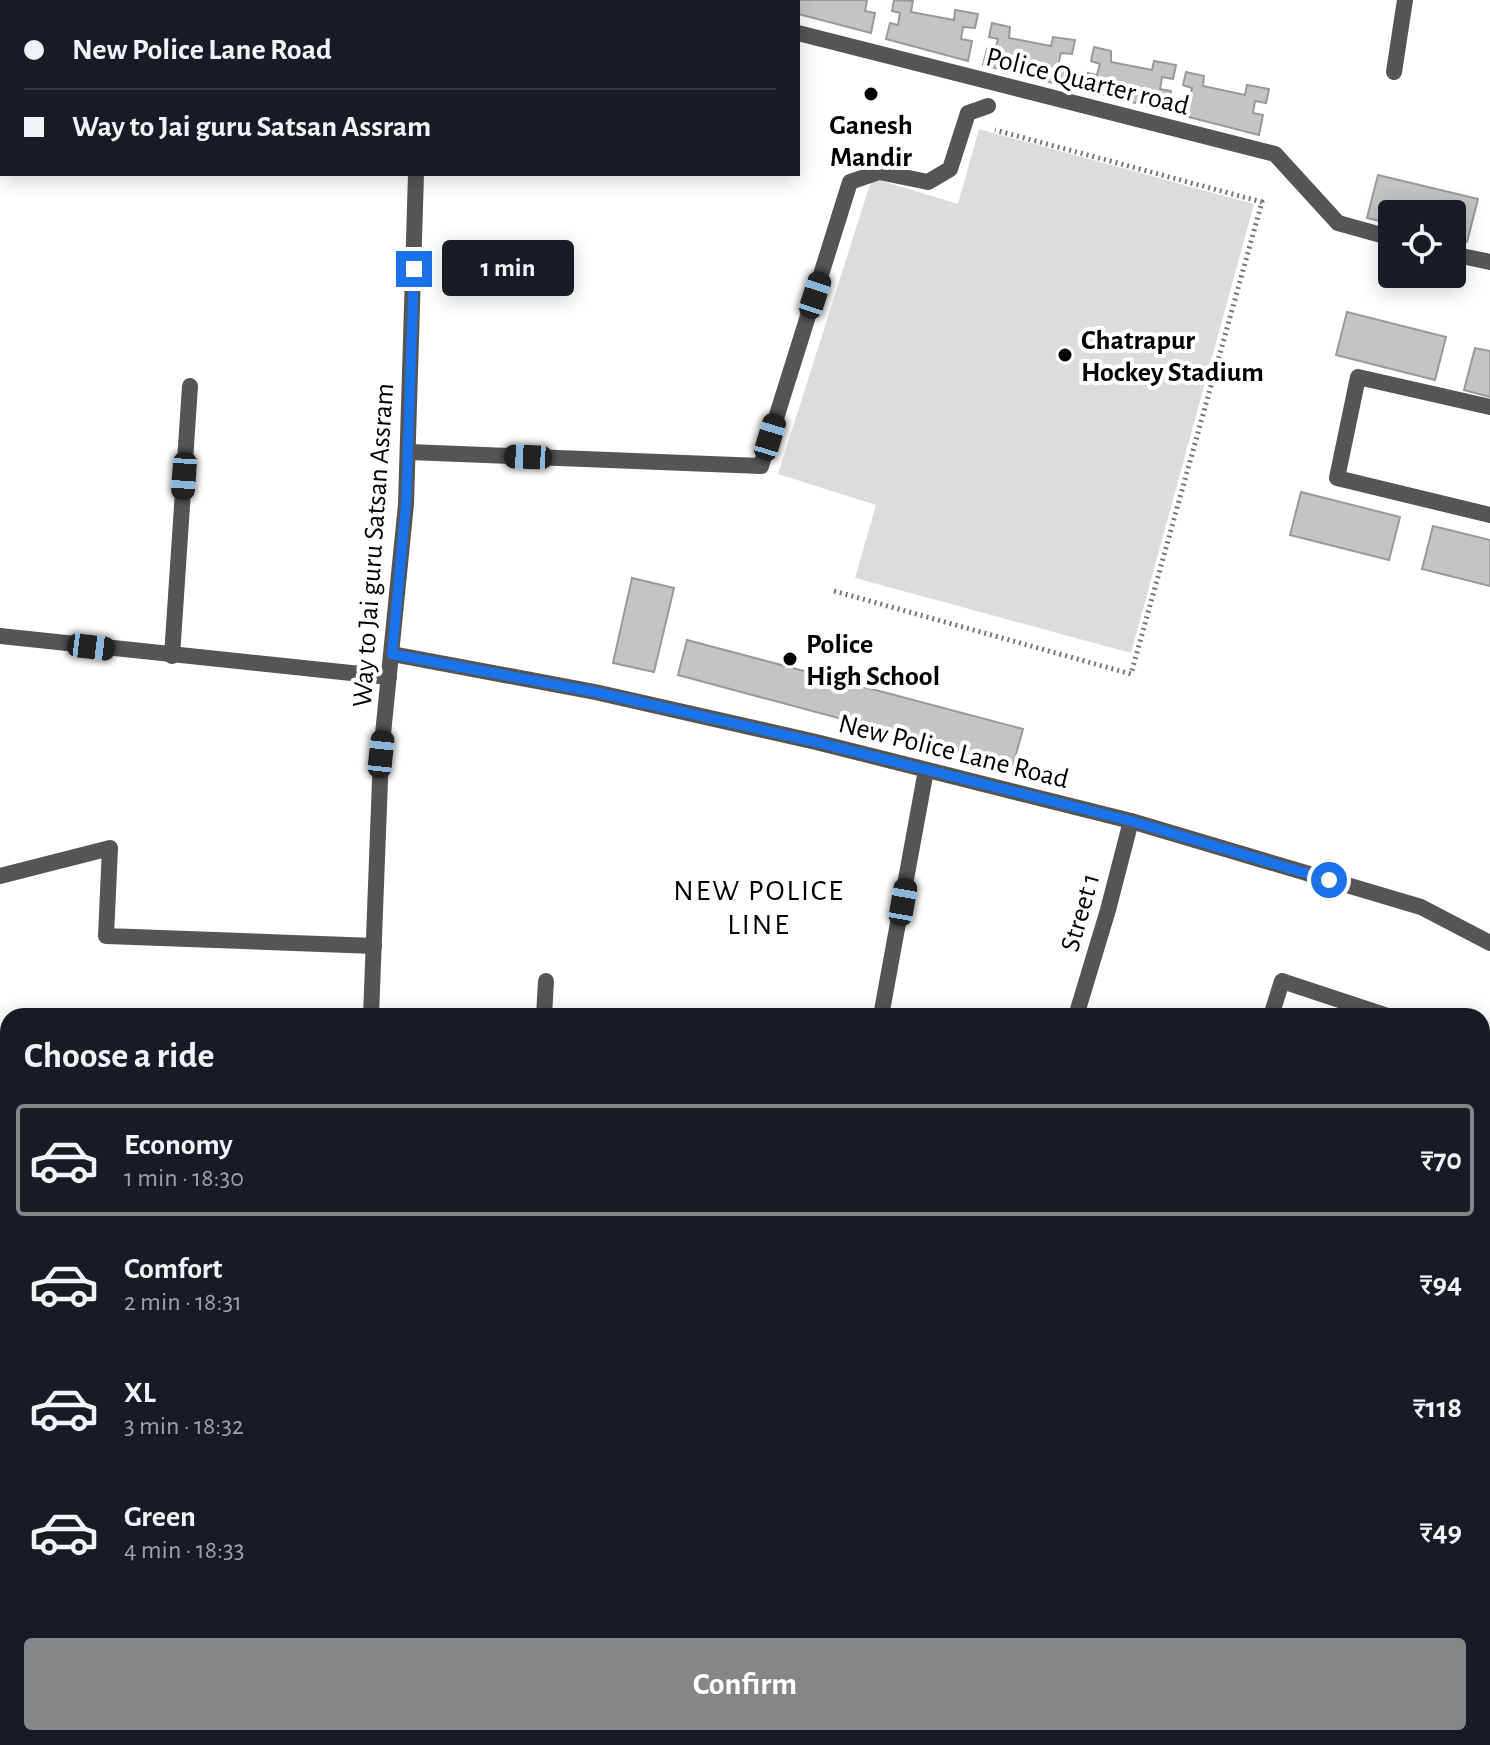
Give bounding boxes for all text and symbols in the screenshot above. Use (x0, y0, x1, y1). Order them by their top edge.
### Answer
text: New Police Lane Road (72, 35, 332, 65)
street label: Police Quarter road (983, 43, 1192, 121)
marker: Ganesh Mandir (862, 85, 880, 103)
text: Way to Jai guru Satsan Assram (72, 112, 431, 142)
place label: Ganesh Mandir (829, 112, 913, 172)
map controls (1378, 200, 1466, 288)
button: locate (1378, 200, 1466, 288)
callout: 1 min (442, 241, 574, 297)
route end (396, 251, 432, 287)
text: 1 min (481, 255, 535, 281)
car (796, 268, 834, 322)
place label: Chatrapur Hockey Stadium (1081, 327, 1264, 387)
marker: Chatrapur Hockey Stadium (1056, 346, 1074, 364)
street label: Way to Jai guru Satsan Assram (349, 382, 399, 708)
car (752, 411, 788, 463)
car (504, 444, 552, 470)
car (170, 451, 198, 501)
place label: Police High School (806, 631, 940, 691)
car (66, 632, 116, 662)
marker: Police High School (781, 650, 799, 668)
street label: New Police Lane Road (836, 710, 1071, 794)
car (367, 729, 395, 779)
route start (1311, 862, 1347, 898)
street label: Street 1 (1056, 870, 1105, 955)
district label: NEW POLICE LINE (673, 876, 845, 940)
car (887, 876, 919, 928)
text: Choose a ride (24, 1038, 214, 1074)
icon: car (28, 1124, 100, 1196)
text: Economy (124, 1130, 233, 1160)
text: ₹70 (1421, 1145, 1462, 1175)
text: 1 min · 18:30 (124, 1165, 244, 1191)
icon: car (28, 1248, 100, 1320)
text: Comfort (124, 1254, 223, 1284)
text: ₹94 (1420, 1269, 1462, 1299)
text: 2 min · 18:31 (124, 1289, 242, 1315)
icon: car (28, 1372, 100, 1444)
text: XL (124, 1378, 156, 1408)
text: ₹118 (1413, 1393, 1462, 1423)
text: 3 min · 18:32 (124, 1413, 244, 1439)
icon: car (28, 1496, 100, 1568)
text: Green (124, 1502, 196, 1532)
text: ₹49 (1420, 1517, 1462, 1547)
text: 4 min · 18:33 (124, 1537, 244, 1563)
button: Confirm (24, 1638, 1466, 1730)

